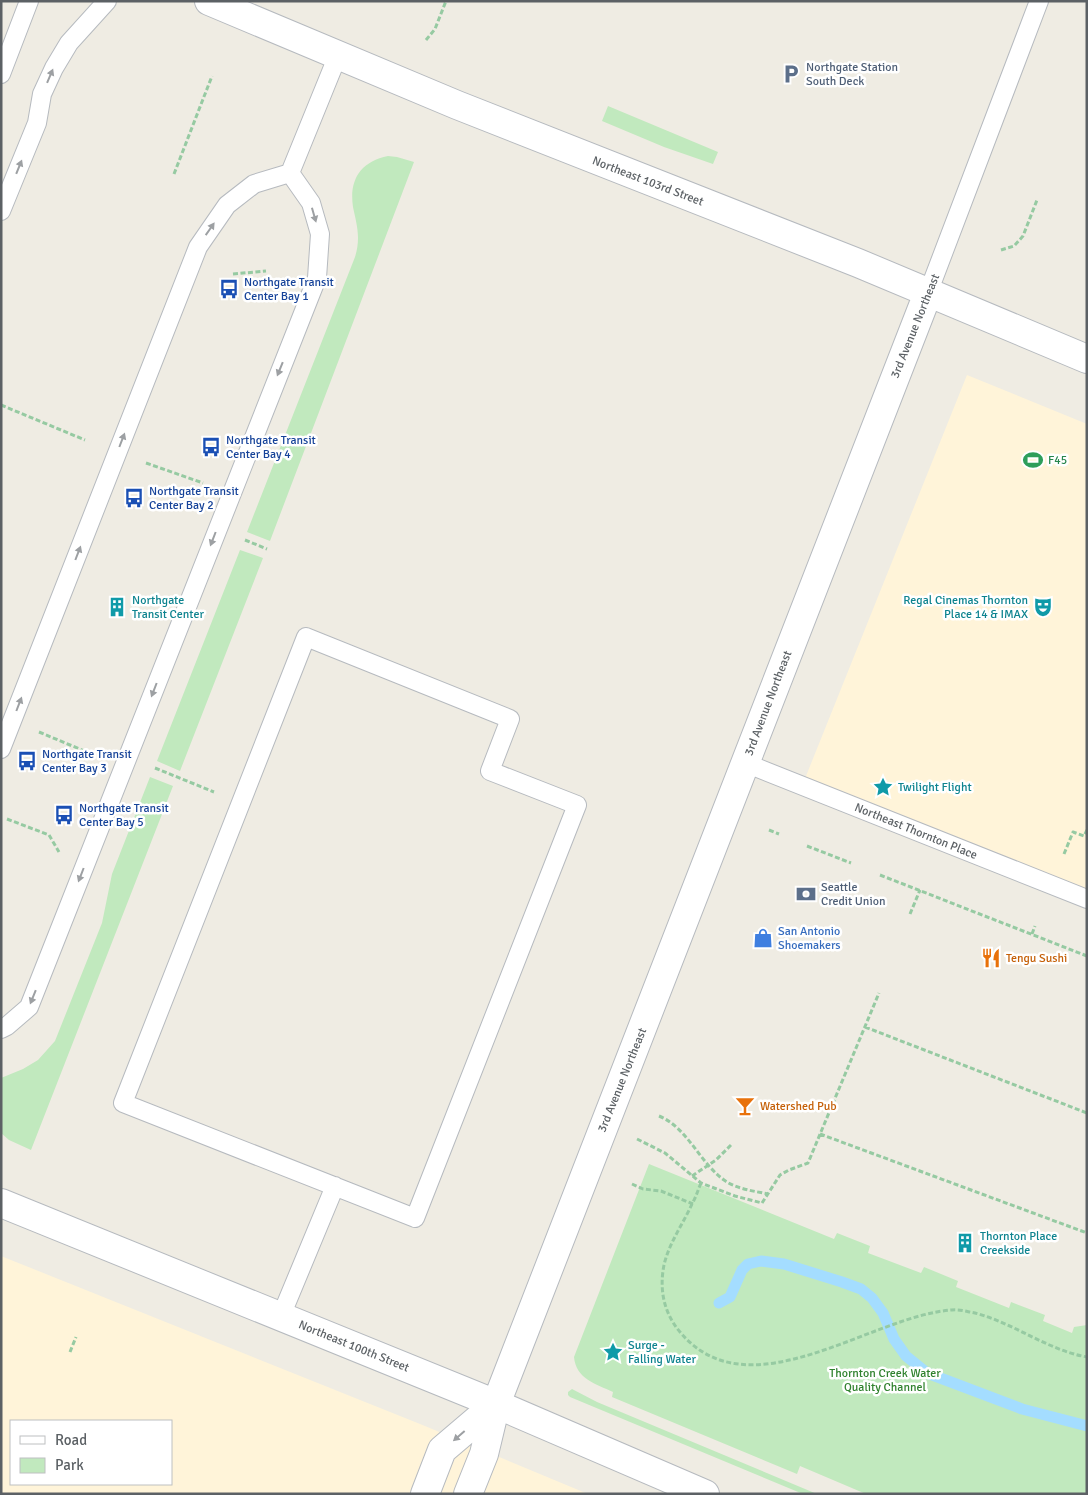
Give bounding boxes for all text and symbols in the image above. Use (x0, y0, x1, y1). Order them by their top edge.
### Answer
place label: Northgate Station South Deck (806, 60, 898, 89)
parking icon: Northgate Station South Deck (780, 63, 802, 85)
one-way arrow (47, 69, 55, 83)
street label: Northeast 103rd Street (590, 153, 706, 210)
one-way arrow (15, 159, 23, 174)
one-way arrow (311, 207, 319, 222)
one-way arrow (205, 222, 215, 236)
street label: 3rd Avenue Northeast (888, 272, 943, 381)
place label: Northgate Transit Center Bay 1 (244, 275, 334, 304)
bus stop icon: Northgate Transit Center Bay 1 (218, 278, 240, 300)
one-way arrow (276, 362, 284, 377)
one-way arrow (118, 433, 126, 447)
place label: Northgate Transit Center Bay 4 (226, 433, 316, 462)
bus stop icon: Northgate Transit Center Bay 4 (200, 436, 222, 458)
sports icon: F45 (1022, 449, 1044, 471)
place label: F45 (1048, 453, 1067, 468)
place label: Northgate Transit Center Bay 2 (149, 484, 239, 513)
bus stop icon: Northgate Transit Center Bay 2 (123, 487, 145, 509)
one-way arrow (209, 531, 217, 546)
one-way arrow (74, 545, 82, 560)
place label: Northgate Transit Center (132, 593, 204, 622)
place label: Regal Cinemas Thornton Place 14 & IMAX (903, 593, 1028, 622)
building icon: Northgate Transit Center (106, 596, 128, 618)
theatre icon: Regal Cinemas Thornton Place 14 & IMAX (1032, 596, 1054, 618)
street label: 3rd Avenue Northeast (742, 649, 795, 758)
one-way arrow (150, 683, 158, 698)
one-way arrow (15, 696, 23, 711)
place label: Northgate Transit Center Bay 3 (42, 747, 132, 776)
bus stop icon: Northgate Transit Center Bay 3 (16, 750, 38, 772)
place icon: Twilight Flight (872, 776, 894, 798)
place label: Twilight Flight (898, 780, 972, 795)
street label: Northeast Thornton Place (852, 800, 979, 863)
place label: Northgate Transit Center Bay 5 (79, 801, 169, 830)
bus stop icon: Northgate Transit Center Bay 5 (53, 804, 75, 826)
one-way arrow (77, 868, 85, 882)
place label: Seattle Credit Union (821, 880, 885, 909)
bank icon: Seattle Credit Union (795, 883, 817, 905)
place label: San Antonio Shoemakers (778, 924, 841, 953)
shop icon: San Antonio Shoemakers (752, 927, 774, 949)
restaurant icon: Tengu Sushi (980, 947, 1002, 969)
place label: Tengu Sushi (1006, 951, 1067, 966)
one-way arrow (29, 990, 37, 1004)
street label: 3rd Avenue Northeast (595, 1026, 650, 1135)
bar icon: Watershed Pub (734, 1095, 756, 1117)
place label: Watershed Pub (760, 1099, 837, 1114)
place label: Thornton Place Creekside (980, 1229, 1057, 1258)
building icon: Thornton Place Creekside (954, 1232, 976, 1254)
street label: Northeast 100th Street (296, 1317, 411, 1376)
place label: Surge - Falling Water (628, 1338, 696, 1367)
place icon: Surge - Falling Water (602, 1341, 624, 1363)
park label: Thornton Creek Water Quality Channel (829, 1366, 941, 1395)
legend (10, 1420, 172, 1485)
one-way arrow (453, 1430, 465, 1441)
text: Road (55, 1431, 87, 1449)
text: Park (55, 1456, 84, 1474)

